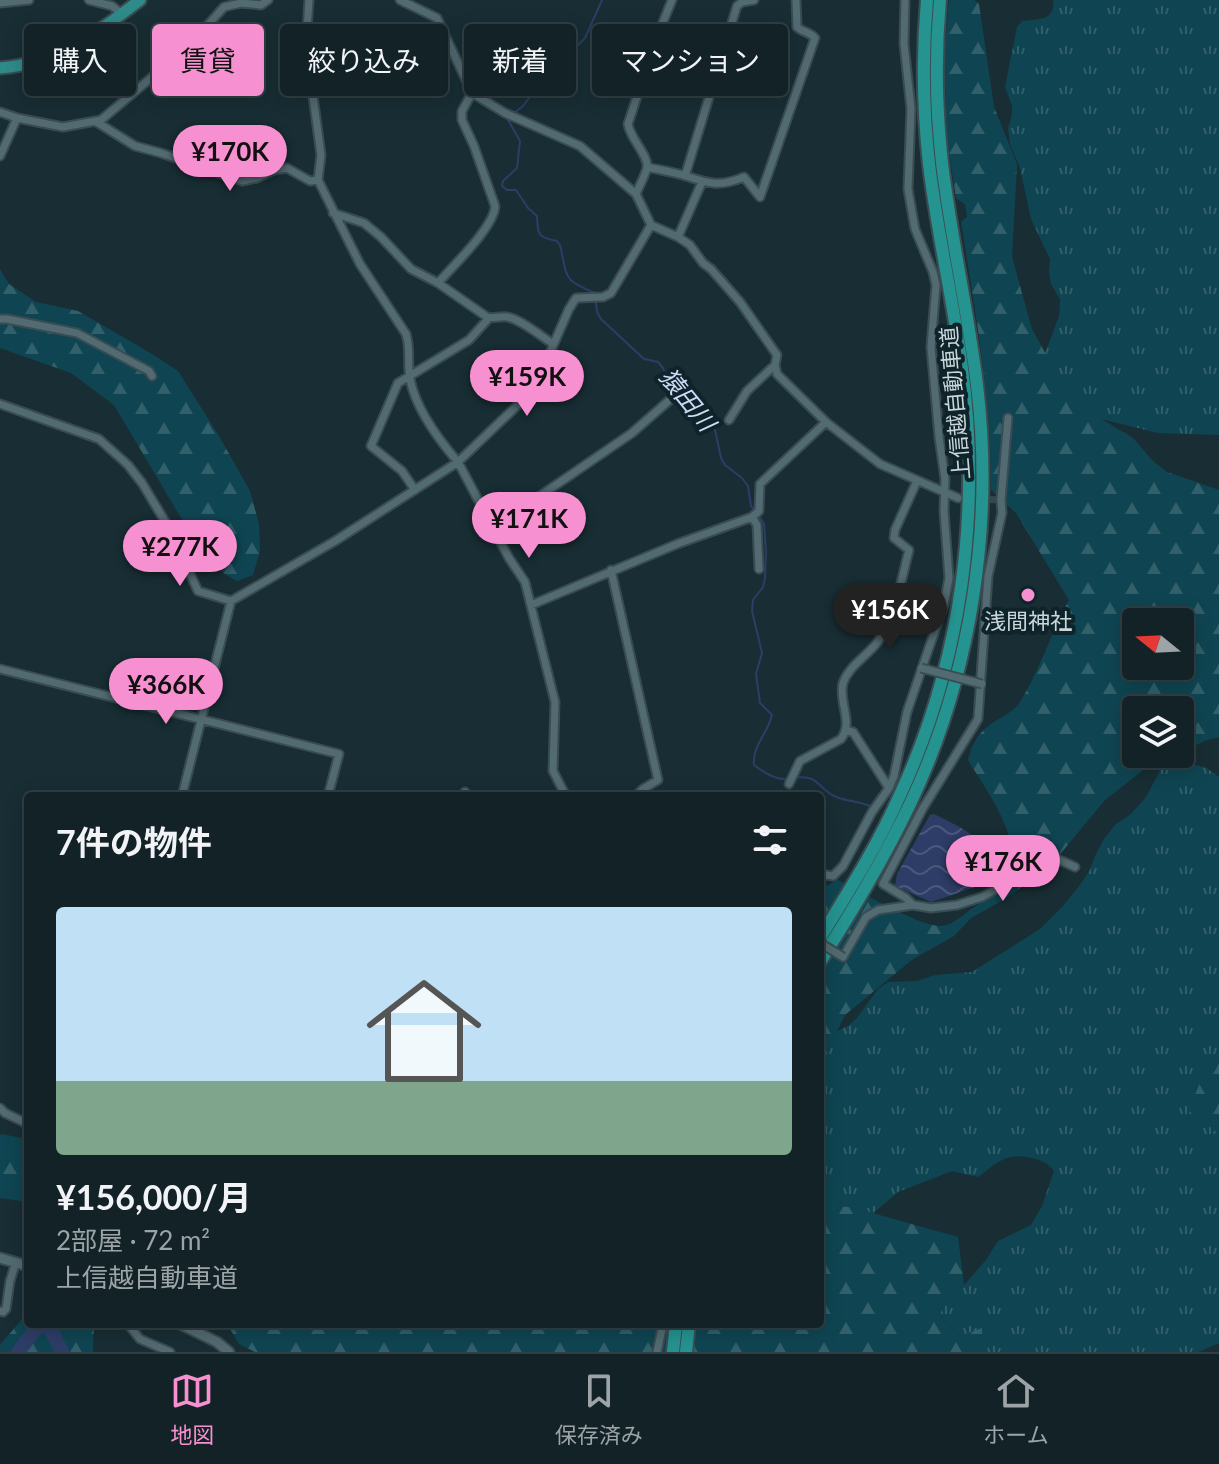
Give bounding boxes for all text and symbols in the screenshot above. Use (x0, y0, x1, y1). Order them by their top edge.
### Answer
chip: 購入 (24, 24, 136, 96)
chip: 賃貸 (152, 24, 264, 96)
chip: 絞り込み (280, 24, 448, 96)
chip: 新着 (464, 24, 576, 96)
chip: マンション (592, 24, 788, 96)
pin: ¥170K (174, 125, 286, 193)
text: ¥170K (191, 135, 269, 167)
street label: 上信越自動車道 (934, 325, 975, 481)
pin: ¥159K (471, 350, 583, 418)
text: ¥159K (488, 360, 566, 392)
water label: 猿田川 (654, 362, 724, 438)
pin: ¥171K (473, 492, 585, 560)
text: ¥171K (490, 502, 568, 534)
pin: ¥277K (124, 520, 236, 588)
text: ¥277K (141, 530, 219, 562)
pin: ¥156K (834, 583, 946, 651)
marker: 浅間神社 (1019, 586, 1037, 604)
text: ¥156K (851, 593, 929, 625)
place label: 浅間神社 (984, 607, 1072, 634)
north arrow (1122, 608, 1194, 680)
map controls (1122, 608, 1194, 768)
pin: ¥366K (110, 658, 222, 726)
text: ¥366K (127, 668, 205, 700)
button: layers (1122, 696, 1194, 768)
icon: filters (748, 818, 792, 862)
text: 7件の物件 (56, 821, 212, 862)
pin: ¥176K (947, 835, 1059, 903)
text: ¥176K (964, 845, 1042, 877)
icon: home (352, 959, 496, 1103)
text: ¥156,000/月 (56, 1176, 252, 1217)
text: 2部屋 · 72 m² (56, 1224, 210, 1256)
text: 上信越自動車道 (56, 1261, 238, 1293)
tab: 地図 (170, 1369, 214, 1449)
tab: 保存済み (555, 1369, 643, 1449)
tab: ホーム (983, 1369, 1049, 1449)

